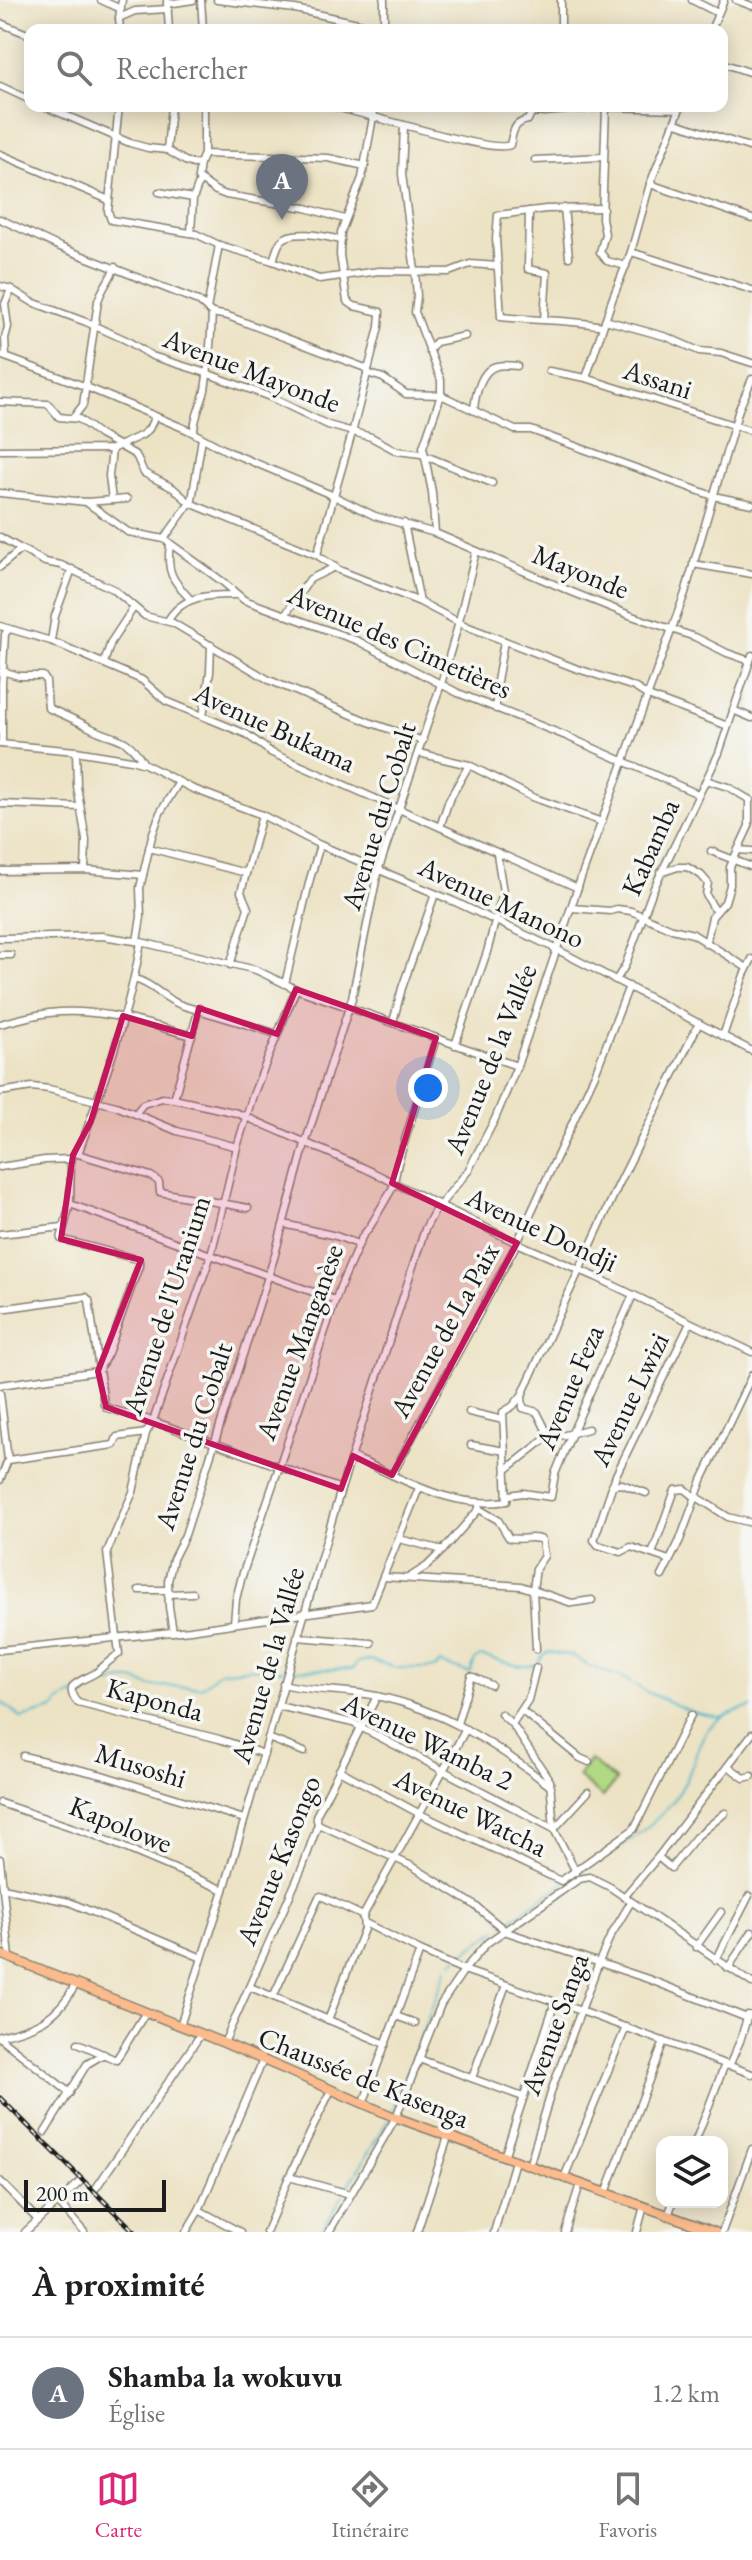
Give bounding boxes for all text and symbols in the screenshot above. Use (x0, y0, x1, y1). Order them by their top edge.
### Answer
search box (24, 24, 728, 112)
icon: search (52, 46, 96, 90)
text: Rechercher (116, 49, 248, 88)
pin: A (256, 154, 308, 220)
street label: Avenue Mayonde (157, 319, 346, 420)
street label: Assani (618, 351, 697, 407)
street label: Mayonde (527, 535, 635, 607)
street label: Avenue des Cimetières (282, 575, 517, 706)
street label: Avenue Bukama (187, 673, 362, 781)
street label: Avenue du Cobalt (332, 717, 424, 915)
street label: Kabamba (613, 792, 688, 901)
street label: Avenue Manono (412, 847, 591, 956)
street label: Avenue de la Vallée (435, 958, 545, 1160)
your location (408, 1068, 448, 1108)
street label: Avenue Dondji (460, 1178, 624, 1280)
street label: Avenue de l'Uranium (113, 1191, 218, 1420)
street label: Avenue de La Paix (381, 1236, 507, 1424)
street label: Avenue Manganèse (247, 1239, 351, 1446)
street label: Avenue Feza (526, 1318, 612, 1456)
street label: Avenue Lwizi (581, 1326, 677, 1473)
street label: Avenue du Cobalt (145, 1338, 240, 1535)
street label: Avenue de la Vallée (222, 1563, 312, 1768)
street label: Kaponda (103, 1669, 208, 1729)
street label: Avenue Wamba 2 (336, 1684, 520, 1798)
street label: Musoshi (91, 1734, 191, 1796)
street label: Avenue Watcha (388, 1759, 554, 1865)
street label: Avenue Kasongo (227, 1770, 328, 1951)
street label: Kapolowe (64, 1787, 178, 1861)
street label: Avenue Sanga (511, 1947, 597, 2101)
street label: Chaussée de Kasenga (253, 2018, 476, 2136)
map controls (656, 2136, 728, 2208)
button: layers (656, 2136, 728, 2208)
scale bar (24, 2176, 166, 2212)
text: 200 m (36, 2179, 89, 2208)
text: À proximité (32, 2262, 205, 2306)
text: Shamba la wokuvu (108, 2357, 342, 2396)
text: A (49, 2376, 67, 2410)
text: 1.2 km (651, 2376, 720, 2410)
text: Église (108, 2396, 165, 2430)
tab: Carte (95, 2467, 142, 2544)
tab: Itinéraire (332, 2467, 409, 2544)
tab: Favoris (598, 2467, 657, 2544)

